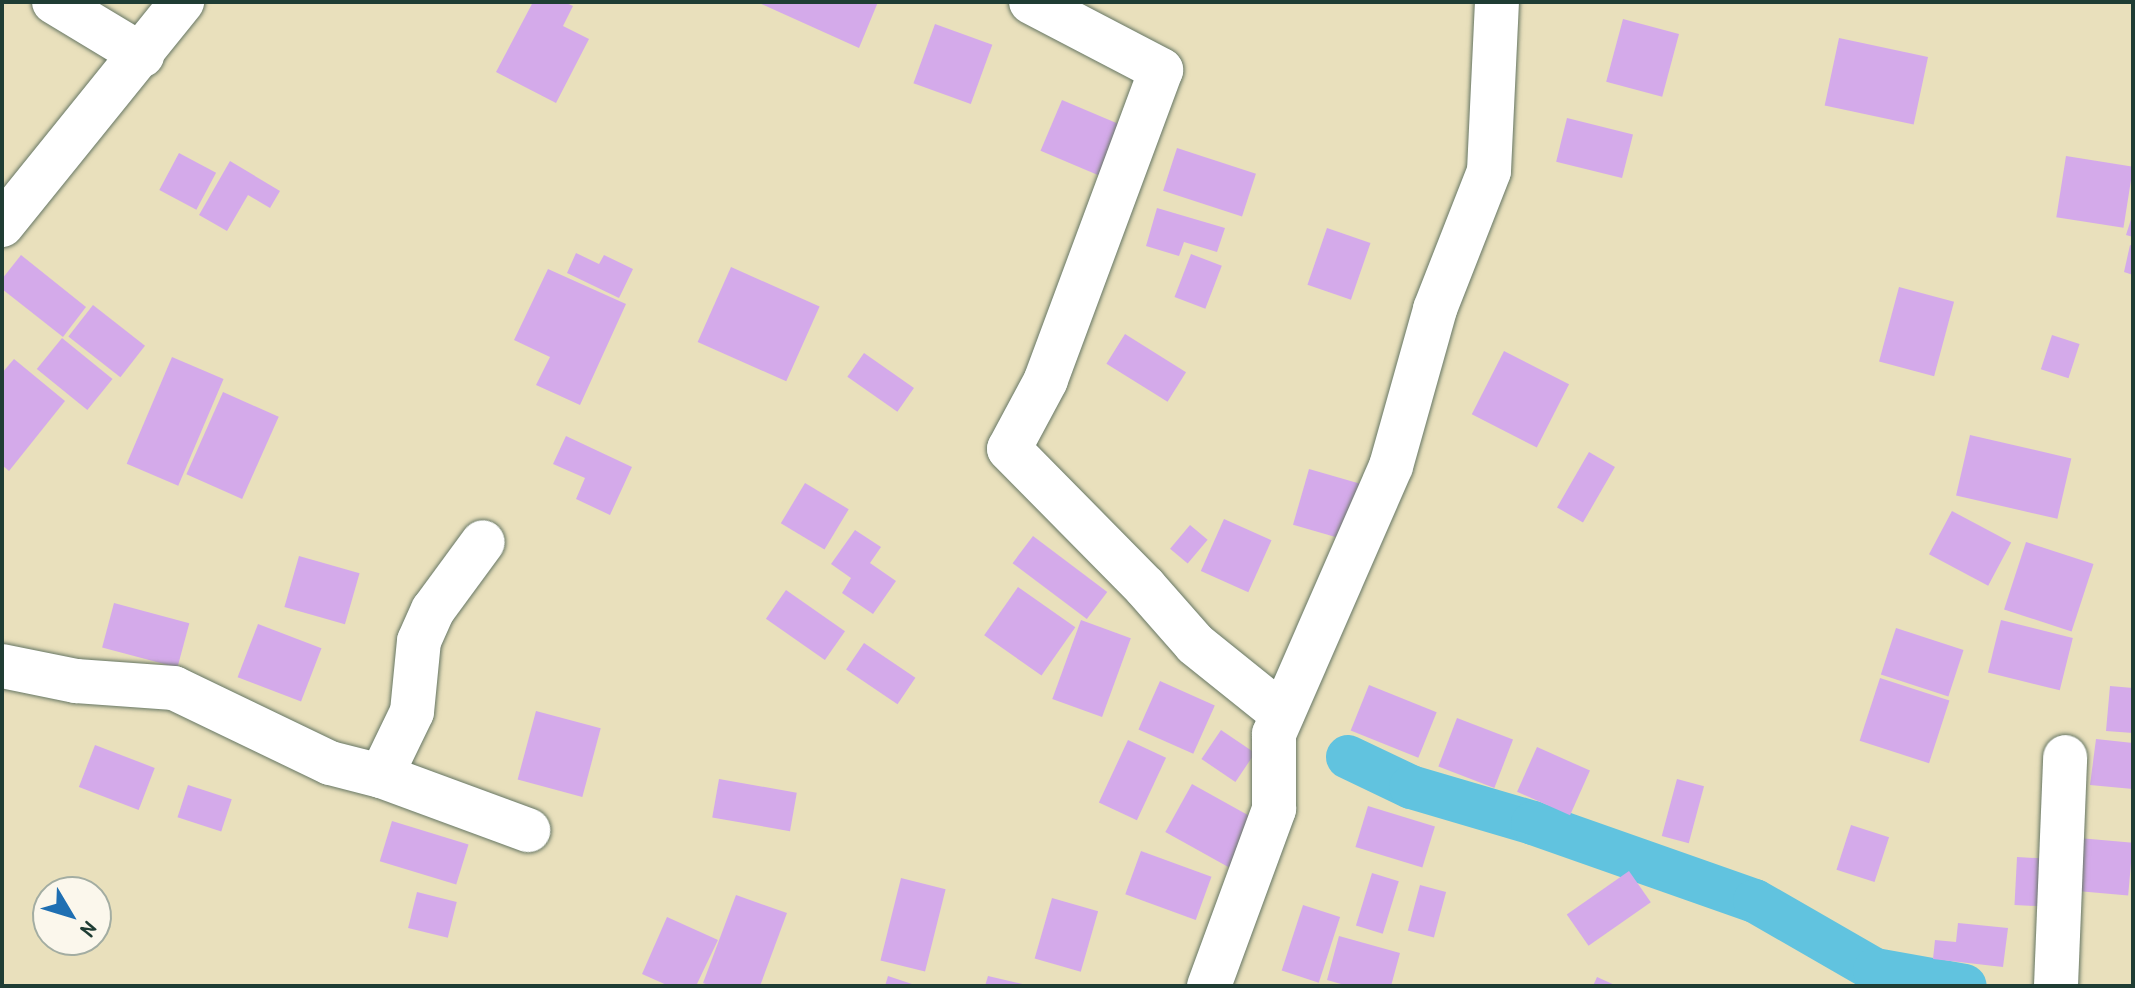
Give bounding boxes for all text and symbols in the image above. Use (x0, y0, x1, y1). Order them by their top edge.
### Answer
north arrow (32, 876, 112, 956)
text: N (74, 916, 105, 943)

